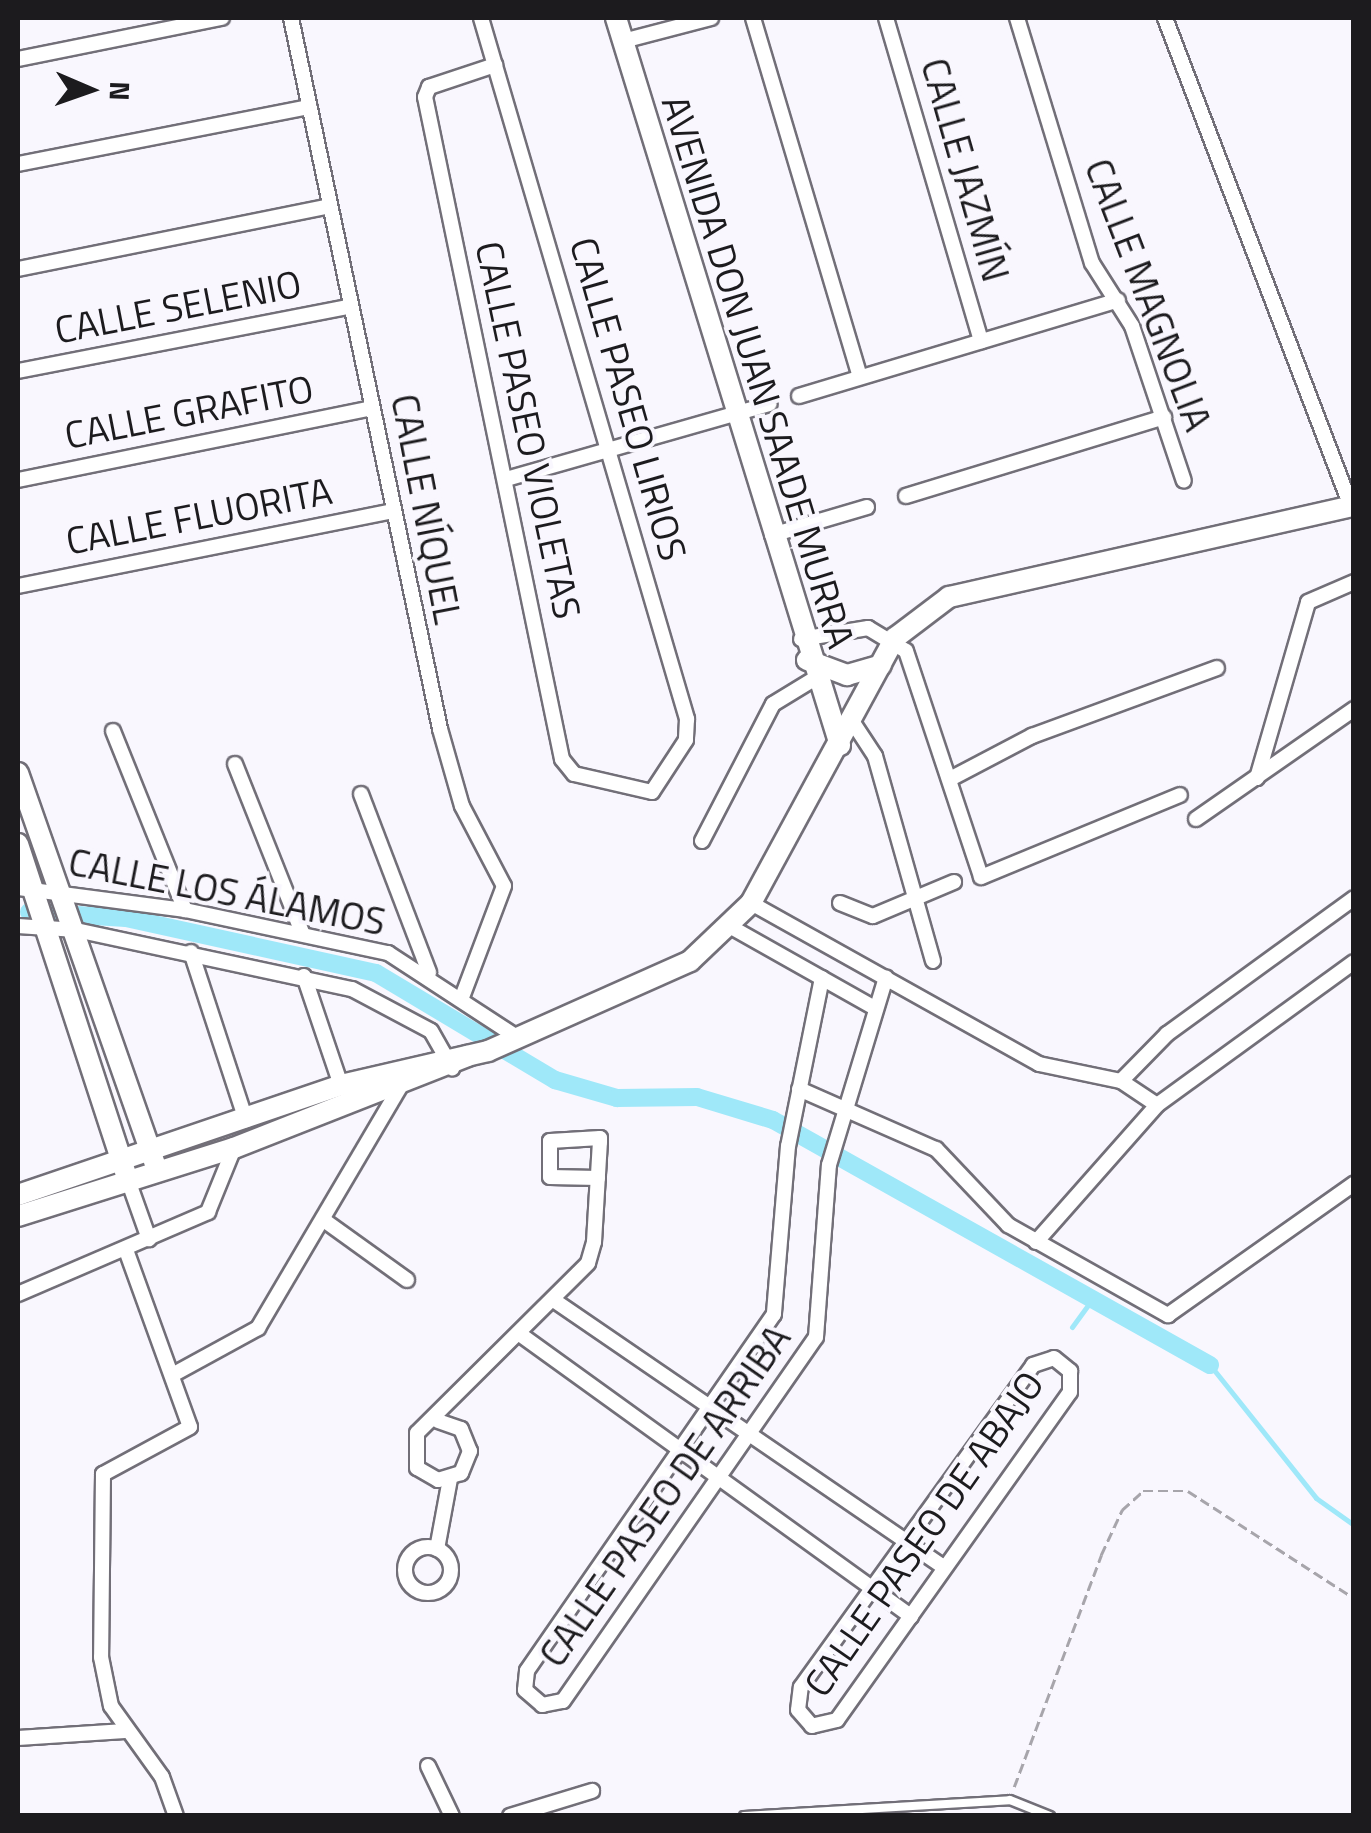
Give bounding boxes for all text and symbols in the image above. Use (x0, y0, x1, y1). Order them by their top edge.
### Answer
north arrow (40, 40, 140, 140)
street label: CALLE JAZMÍN (911, 53, 1019, 287)
text: N (99, 81, 142, 102)
street label: AVENIDA DON JUAN SAADE MURRA (652, 90, 864, 654)
street label: CALLE MAGNOLIA (1075, 153, 1221, 437)
street label: CALLE PASEO LIRIOS (560, 232, 696, 566)
street label: CALLE PASEO VIOLETAS (466, 237, 590, 623)
street label: CALLE SELENIO (51, 261, 305, 353)
street label: CALLE GRAFITO (61, 366, 317, 458)
street label: CALLE NÍQUEL (381, 390, 471, 628)
street label: CALLE FLUORITA (62, 468, 336, 564)
street label: CALLE LOS ÁLAMOS (65, 839, 389, 945)
street label: CALLE PASEO DE ARRIBA (530, 1317, 800, 1675)
street label: CALLE PASEO DE ABAJO (795, 1363, 1053, 1705)

